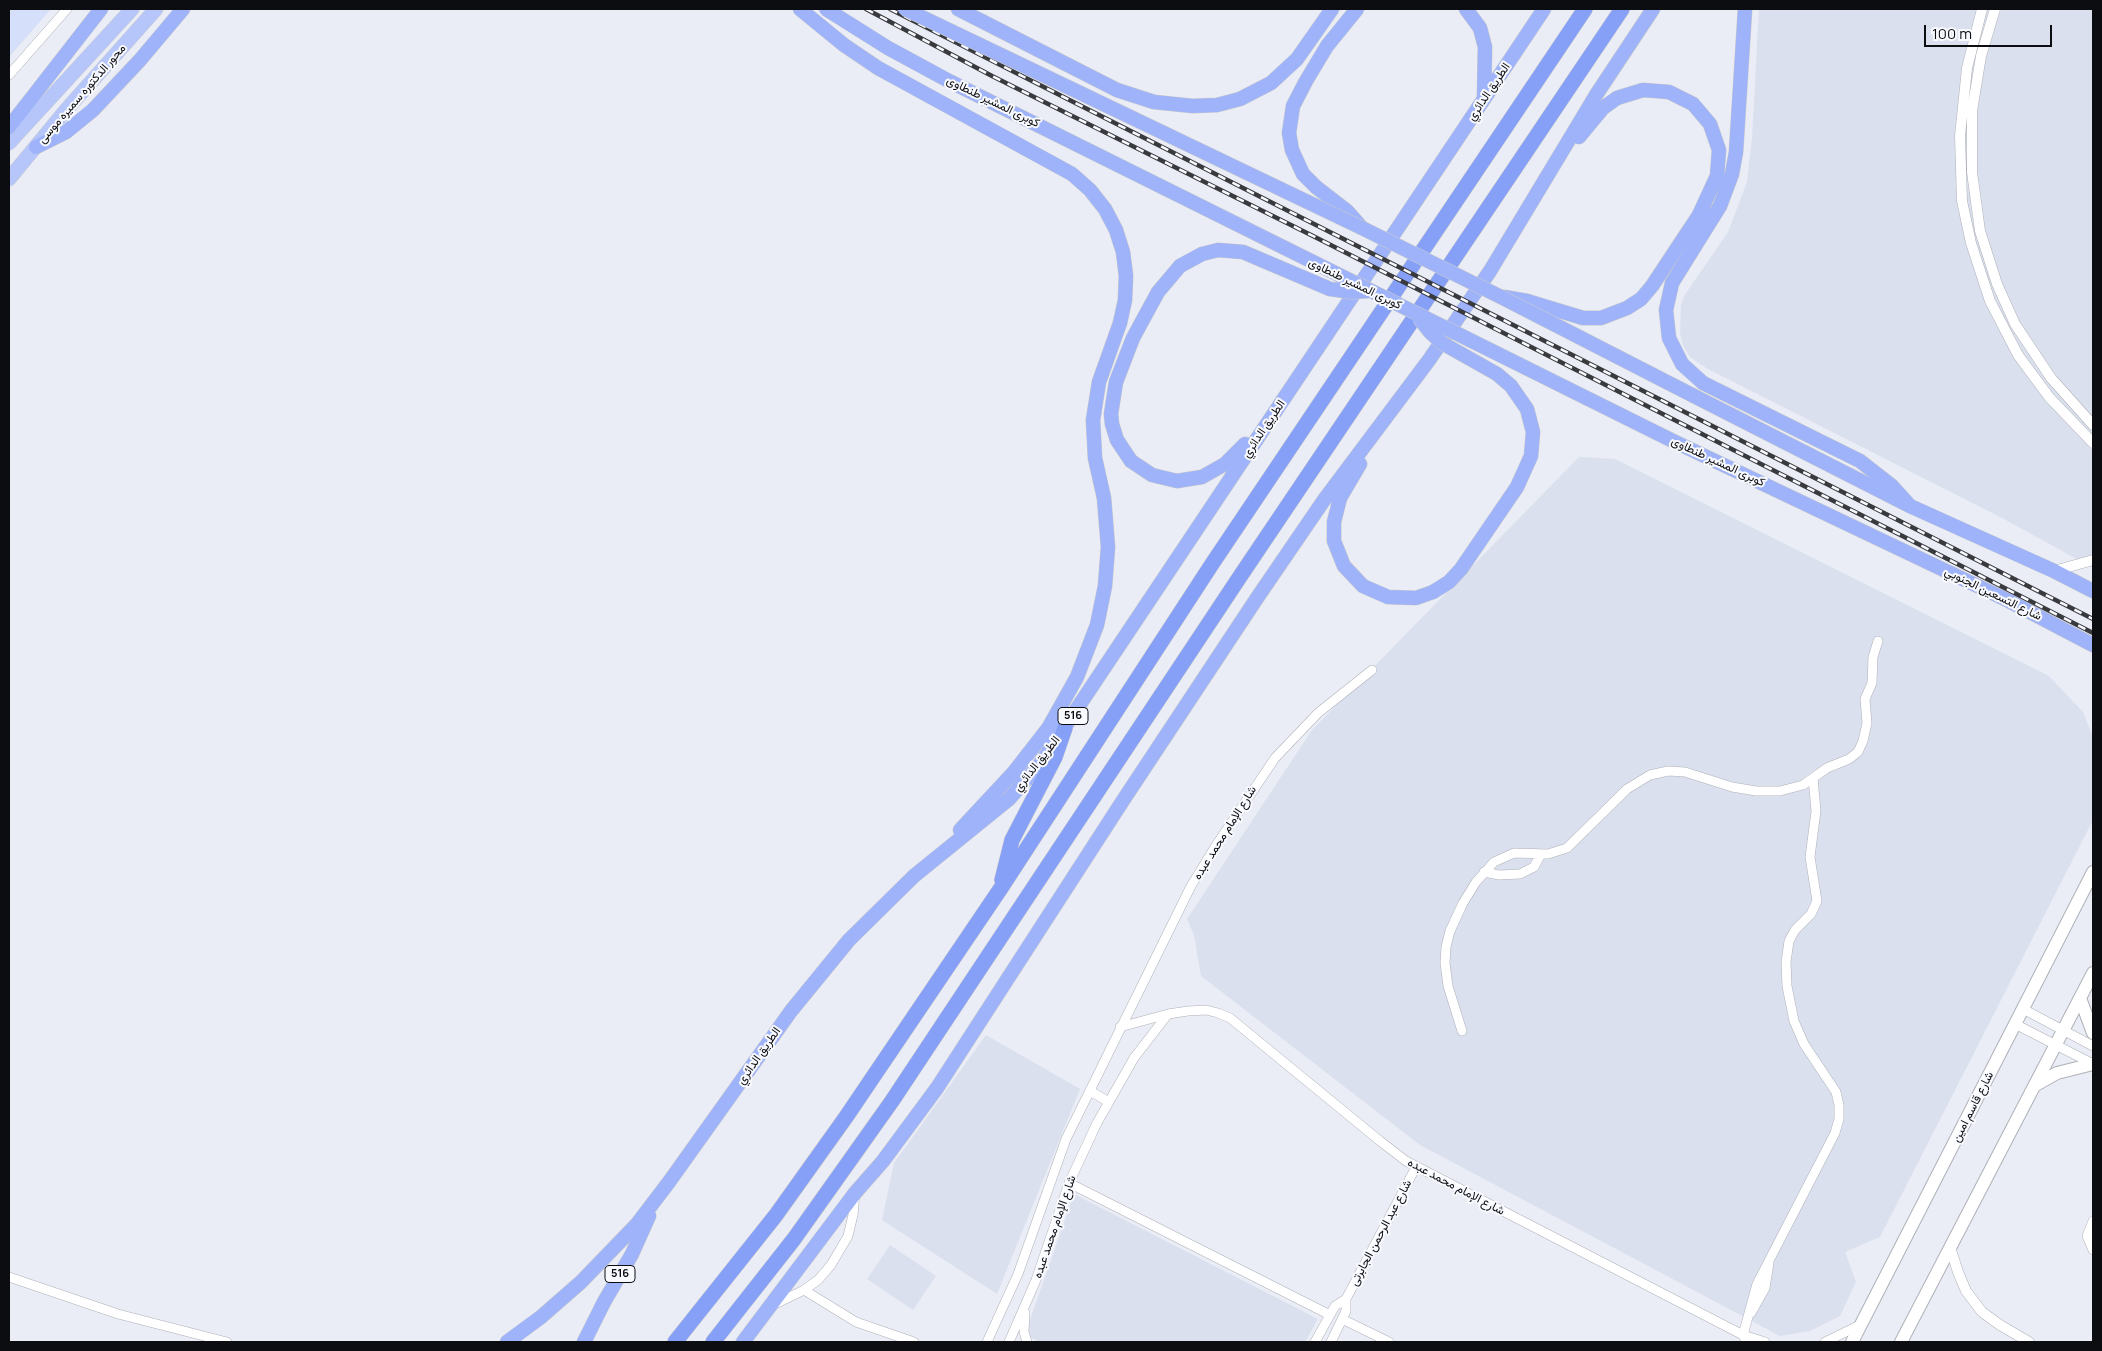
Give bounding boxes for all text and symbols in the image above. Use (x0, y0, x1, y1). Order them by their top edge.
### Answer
scale bar (1927, 15, 2054, 47)
text: 100 m (1932, 23, 1972, 44)
street label: محور الدكتوره سميره موسى (35, 41, 129, 147)
street label: الطريق الدائري (1464, 60, 1514, 124)
street label: كوبرى المشير طنطاوى (944, 73, 1042, 131)
street label: كوبرى المشير طنطاوى (1306, 255, 1404, 313)
street label: الطريق الدائري (1239, 397, 1289, 461)
street label: كوبرى المشير طنطاوى (1669, 434, 1767, 490)
street label: شارع التسعين الجنوبي (1942, 564, 2044, 624)
road number: 516 (1058, 708, 1088, 724)
street label: الطريق الدائري (1011, 733, 1063, 795)
street label: شارع الإمام محمد عبده (1190, 783, 1260, 883)
street label: الطريق الدائري (734, 1025, 784, 1087)
street label: شارع قاسم امين (1949, 1069, 1997, 1145)
street label: شارع الإمام محمد عبده (1405, 1155, 1507, 1219)
street label: شارع الإمام محمد عبده (1031, 1174, 1079, 1280)
street label: شارع عبد الرحمن الجابرتى (1347, 1178, 1415, 1288)
road number: 516 (605, 1266, 635, 1282)

